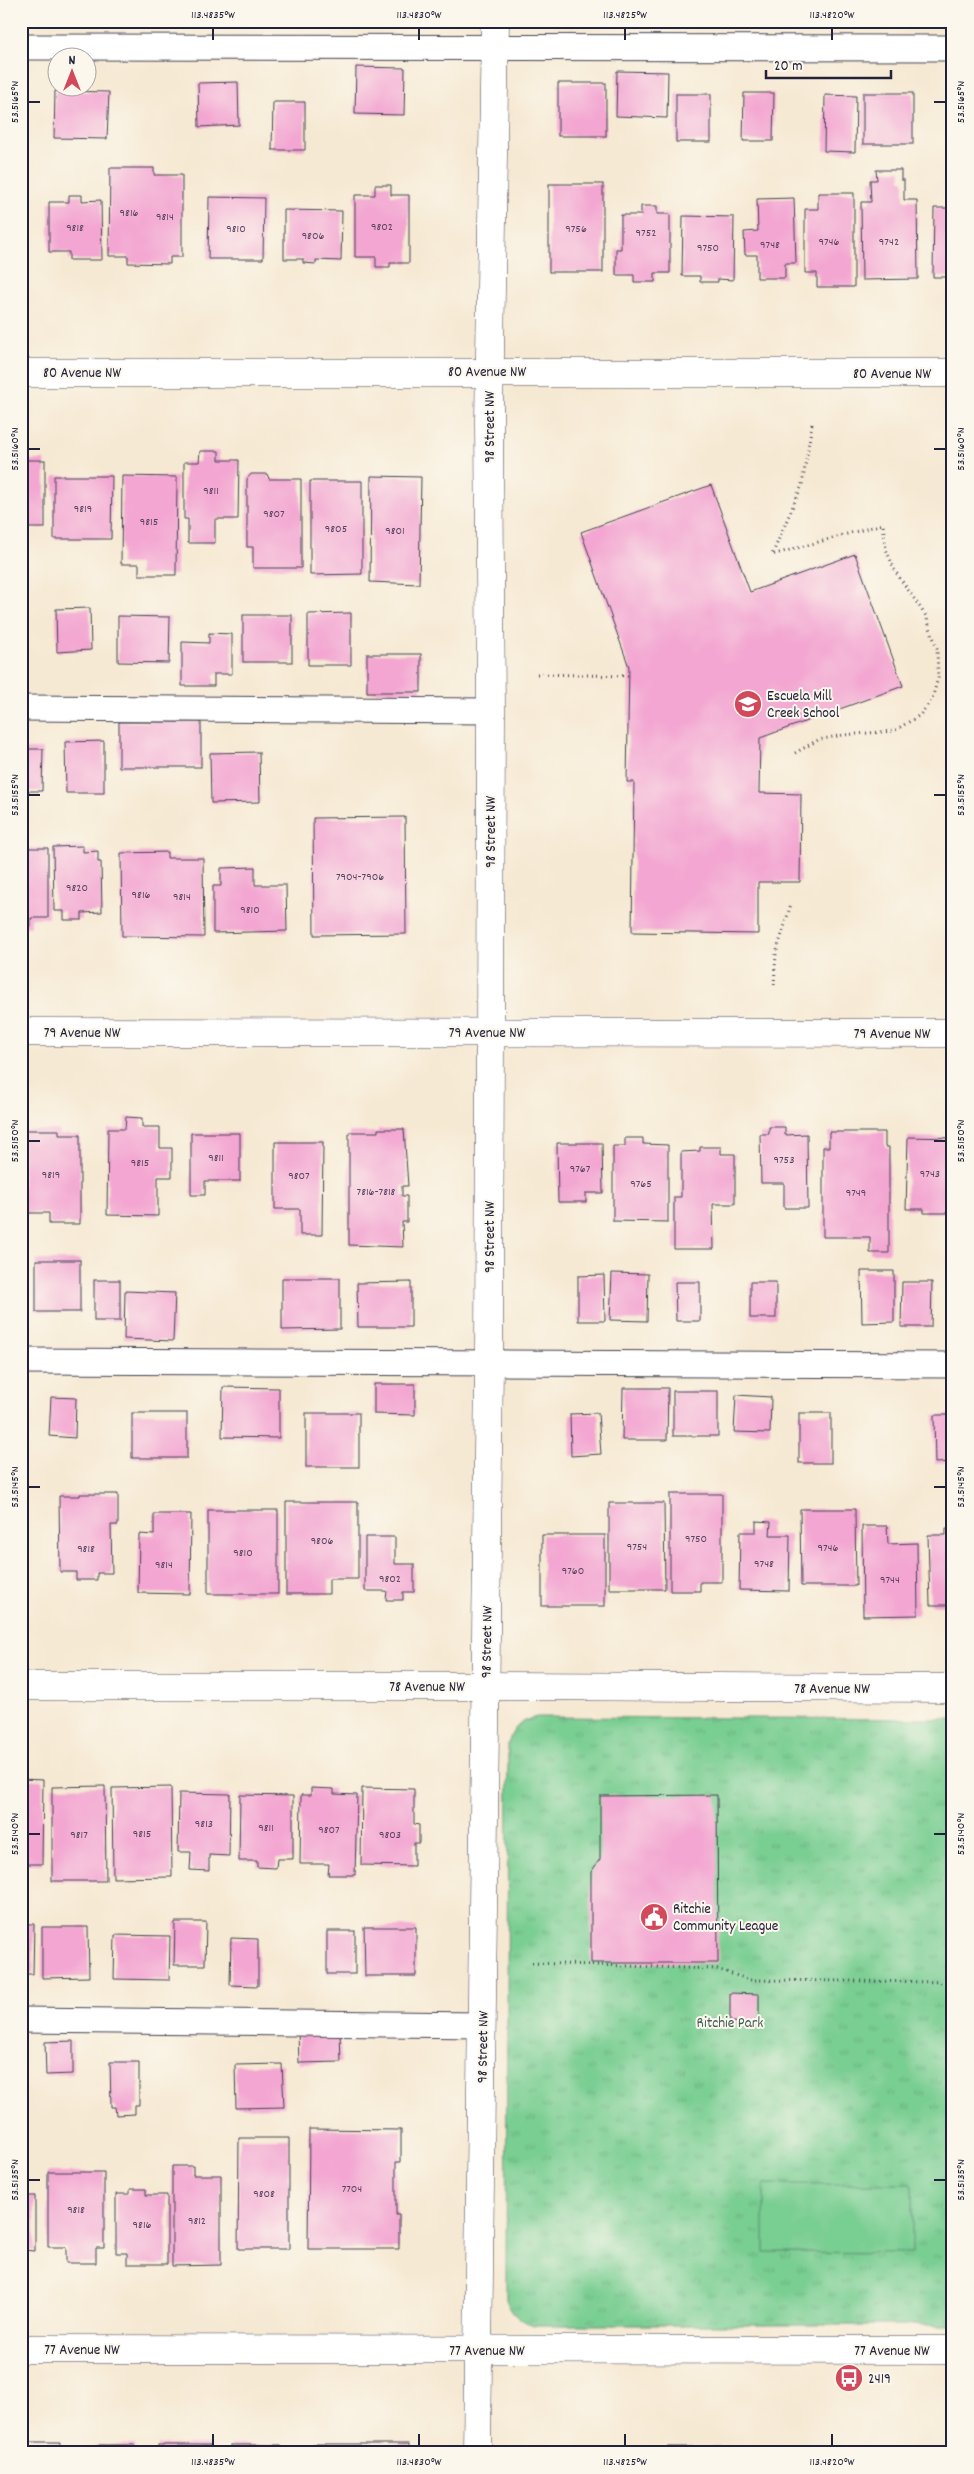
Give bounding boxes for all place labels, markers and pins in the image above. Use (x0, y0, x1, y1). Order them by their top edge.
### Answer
place label: Escuela Mill Creek School (767, 686, 840, 725)
school or university icon: Escuela Mill Creek School (733, 689, 763, 719)
place label: Ritchie Community League (673, 1899, 779, 1938)
public building icon: Ritchie Community League (639, 1902, 669, 1932)
bus stop icon: 2419 (834, 2363, 864, 2393)
place label: 2419 (868, 2369, 891, 2391)

